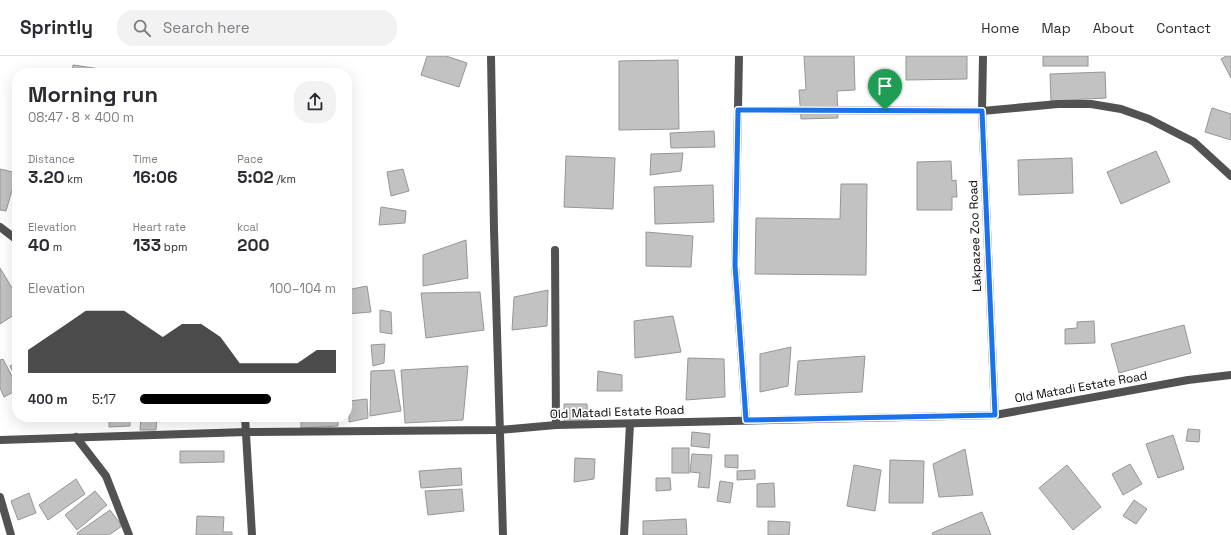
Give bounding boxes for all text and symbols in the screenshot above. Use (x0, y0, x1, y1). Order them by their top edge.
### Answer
search box (117, 10, 397, 46)
text: Sprintly (20, 15, 93, 40)
icon: search (131, 17, 153, 39)
text: Search here (163, 18, 250, 37)
text: Home (981, 19, 1019, 37)
text: Map (1041, 19, 1071, 37)
text: About (1093, 19, 1134, 37)
text: Contact (1156, 19, 1211, 37)
pin (868, 69, 902, 110)
icon: arrive (874, 75, 896, 97)
text: Morning run (28, 80, 158, 108)
button: share (294, 81, 336, 123)
text: 08:47 · 8 × 400 m (28, 109, 134, 126)
text: Distance (28, 152, 75, 166)
text: Time (133, 152, 158, 166)
text: Pace (237, 152, 263, 166)
text: 3.20 (28, 166, 65, 188)
text: 16:06 (133, 166, 177, 188)
text: 5:02 (237, 166, 274, 188)
text: km (65, 172, 83, 186)
text: /km (274, 172, 296, 186)
street label: Lakpazee Zoo Road (965, 180, 985, 292)
text: Elevation (28, 220, 76, 234)
text: Heart rate (133, 220, 186, 234)
text: kcal (237, 220, 259, 234)
text: 40 (28, 234, 50, 256)
text: 133 (133, 234, 161, 256)
text: 200 (237, 234, 269, 256)
text: m (50, 240, 62, 254)
text: bpm (161, 240, 187, 254)
text: Elevation (28, 280, 85, 297)
text: 100–104 m (270, 280, 336, 297)
street label: Old Matadi Estate Road (1013, 367, 1149, 407)
text: 400 m (28, 391, 68, 408)
text: 5:17 (92, 391, 116, 408)
street label: Old Matadi Estate Road (549, 402, 685, 422)

